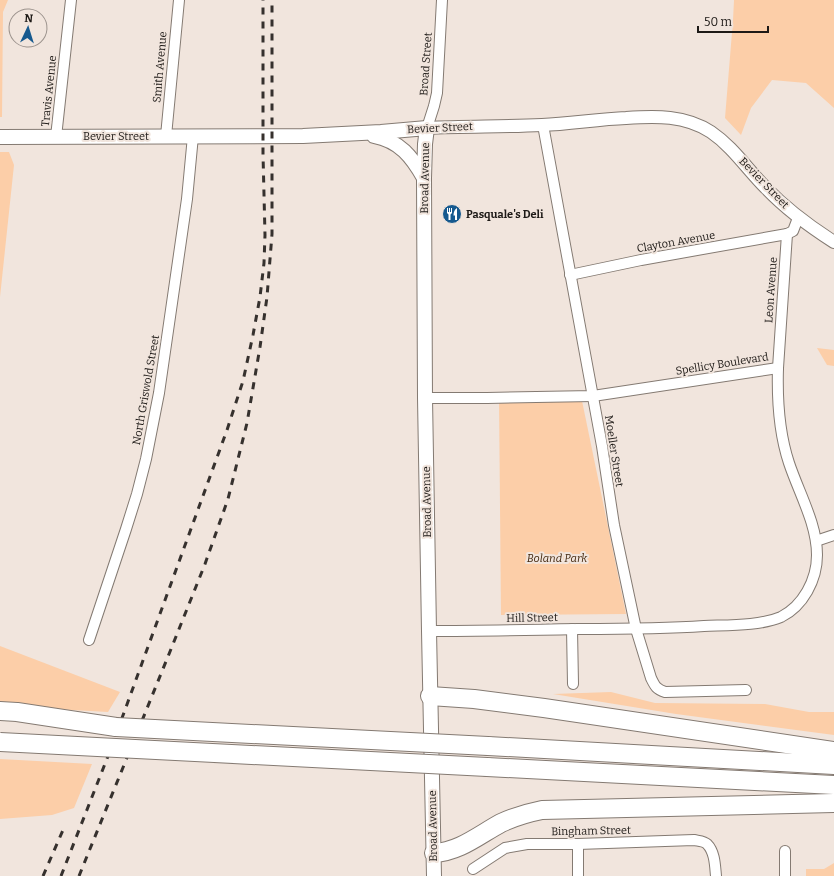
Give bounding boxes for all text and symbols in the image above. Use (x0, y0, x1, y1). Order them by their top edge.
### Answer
north arrow (8, 8, 48, 48)
scale bar (698, 8, 768, 34)
text: N (24, 12, 34, 25)
text: 50 m (704, 15, 733, 29)
street label: Smith Avenue (150, 31, 170, 103)
street label: Broad Street (417, 32, 435, 96)
street label: Travis Avenue (39, 55, 59, 127)
street label: Bevier Street (407, 120, 473, 136)
street label: Bevier Street (83, 130, 149, 143)
street label: Broad Avenue (418, 142, 432, 214)
street label: Bevier Street (736, 155, 792, 211)
restaurant icon: Pasquale's Deli (441, 203, 463, 225)
place label: Pasquale's Deli (466, 208, 544, 221)
street label: Clayton Avenue (636, 229, 716, 255)
street label: Leon Avenue (762, 257, 780, 323)
street label: North Griswold Street (130, 334, 162, 446)
street label: Spellicy Boulevard (675, 350, 770, 378)
street label: Moeller Street (602, 414, 626, 488)
street label: Broad Avenue (420, 466, 434, 538)
park label: Boland Park (527, 552, 588, 565)
street label: Hill Street (506, 611, 558, 625)
street label: Broad Avenue (426, 790, 440, 862)
street label: Bingham Street (551, 824, 631, 838)

